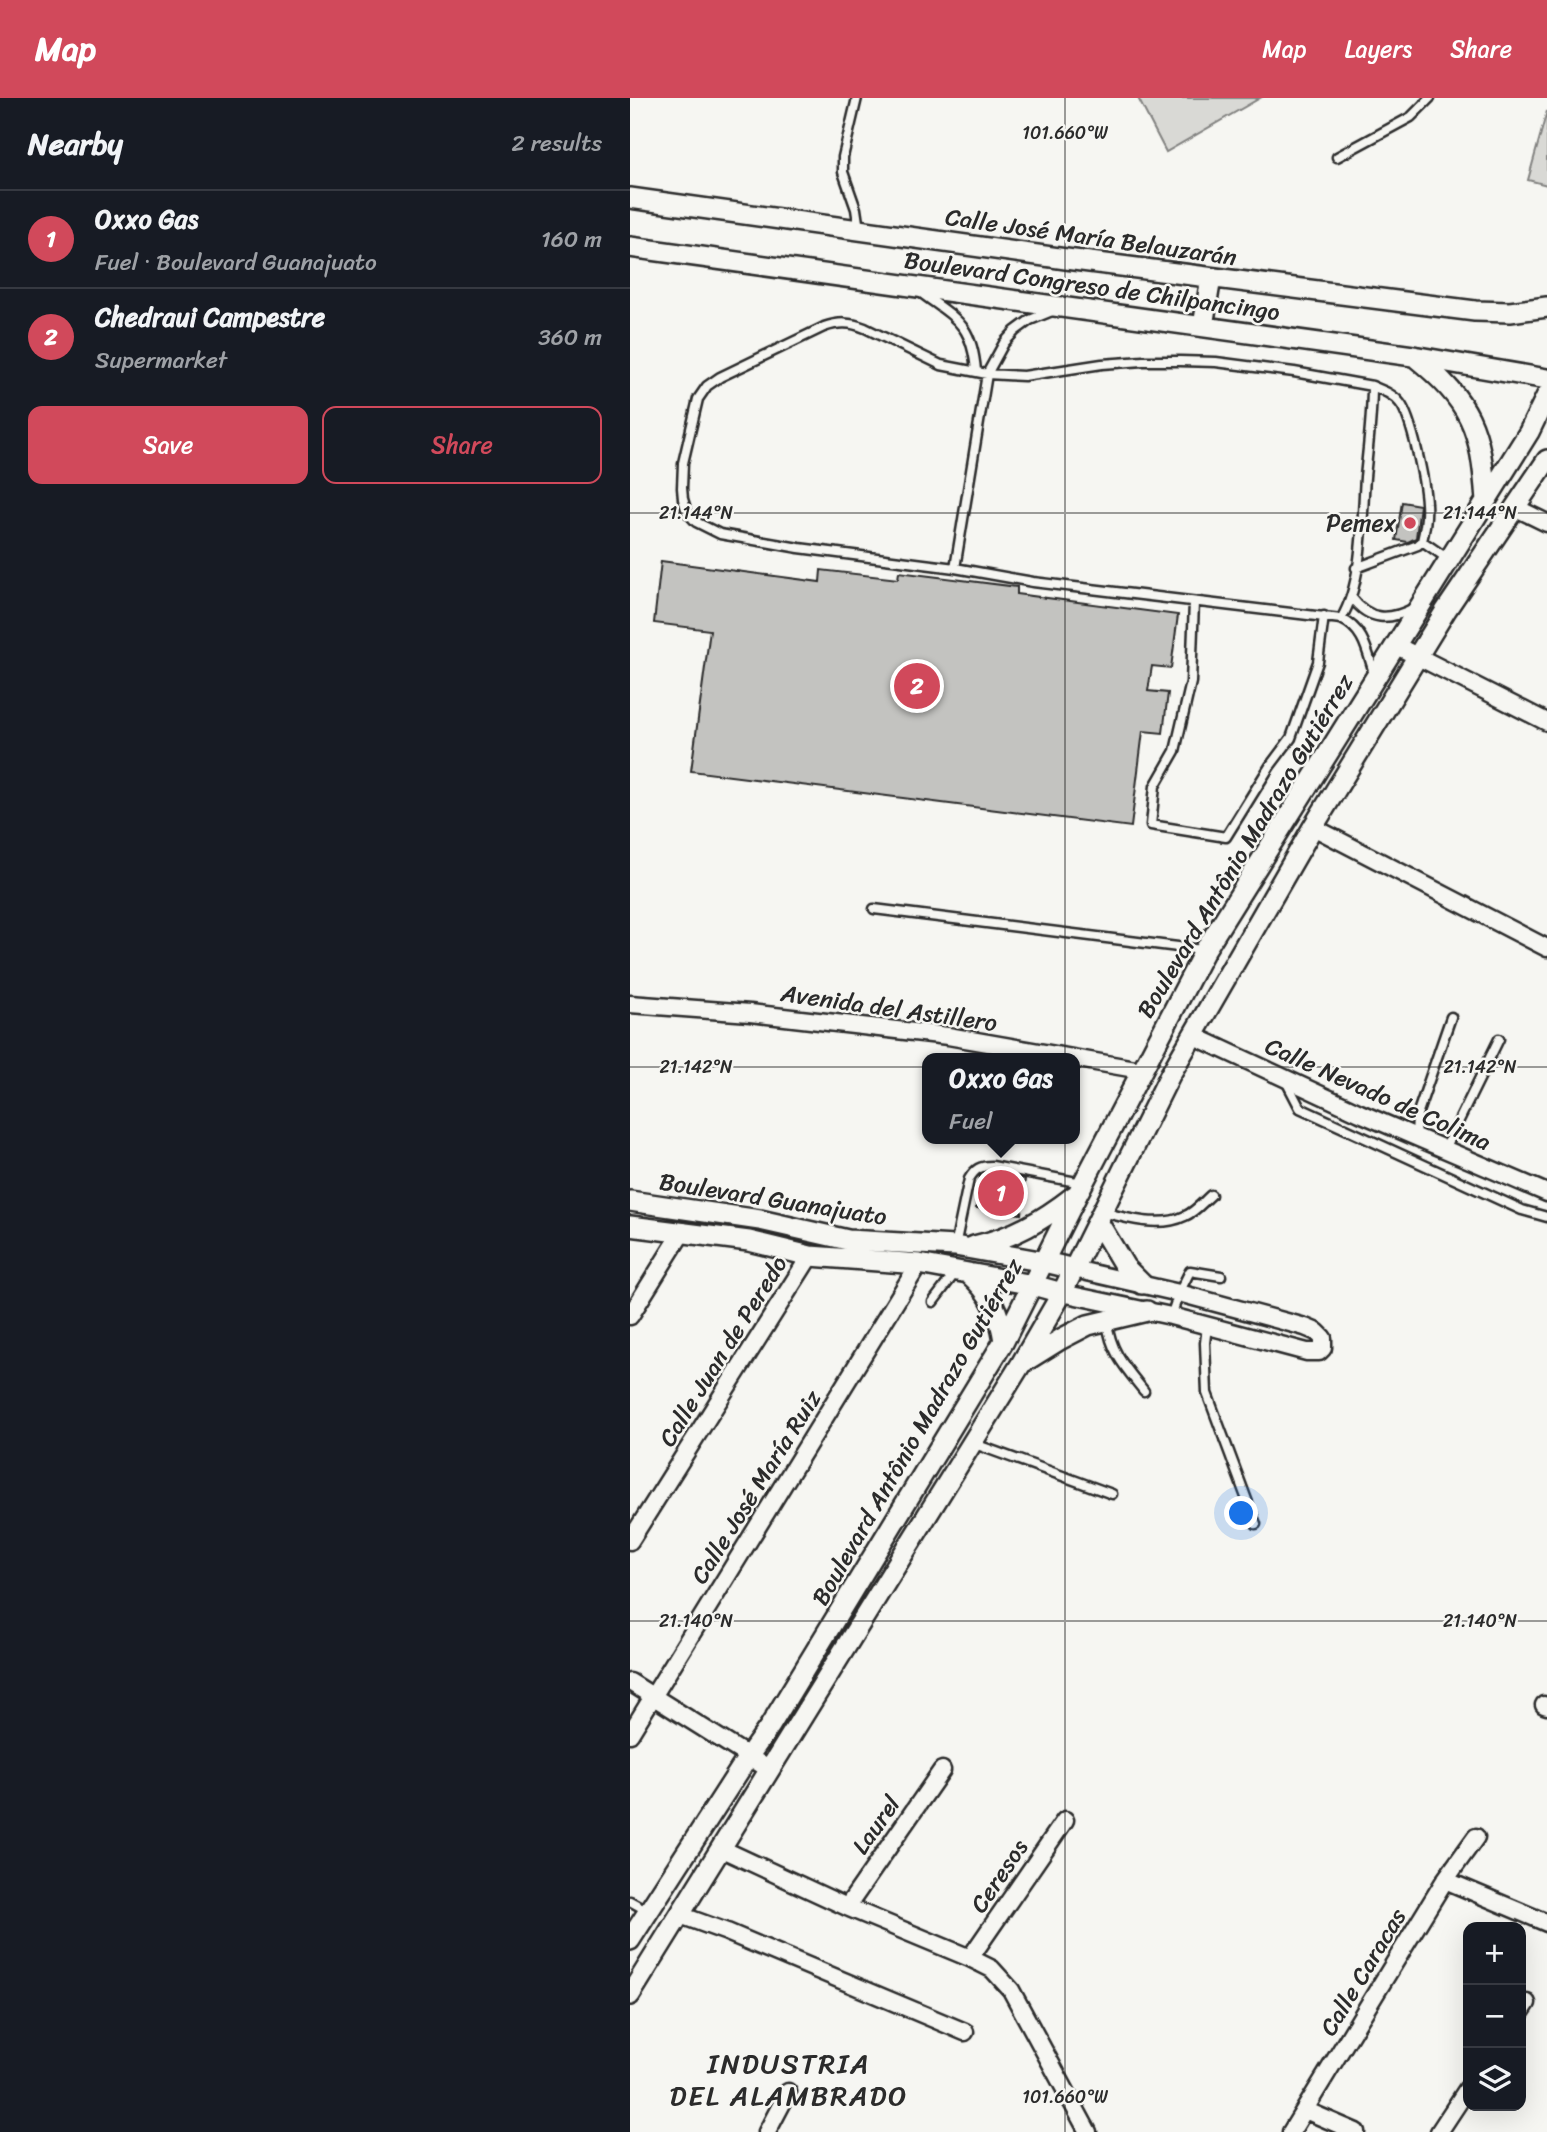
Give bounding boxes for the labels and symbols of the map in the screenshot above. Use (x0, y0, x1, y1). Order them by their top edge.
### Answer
text: 101.660°W (1022, 117, 1109, 149)
street label: Calle José María Belauzarán (943, 196, 1239, 278)
street label: Boulevard Congreso de Chilpancingo (901, 239, 1283, 333)
text: 21.144°N (659, 497, 733, 529)
text: 21.144°N (1443, 497, 1517, 529)
place label: Pemex (1326, 502, 1397, 544)
marker: Pemex (1402, 515, 1418, 531)
pin: 2 (894, 660, 940, 712)
street label: Boulevard Antônio Madrazo Gutiérrez (1125, 665, 1365, 1026)
street label: Avenida del Astillero (777, 972, 1000, 1044)
street label: Calle Nevado de Colima (1258, 1025, 1498, 1163)
text: 21.142°N (659, 1051, 733, 1083)
text: 21.142°N (1443, 1051, 1517, 1083)
street label: Boulevard Guanajuato (656, 1160, 890, 1238)
pin: 1 (978, 1167, 1024, 1219)
street label: Calle Juan de Peredo (647, 1247, 799, 1455)
street label: Boulevard Antônio Madrazo Gutiérrez (800, 1250, 1034, 1614)
street label: Calle José María Ruiz (679, 1381, 833, 1592)
your location (1224, 1496, 1258, 1530)
text: 21.140°N (659, 1605, 734, 1637)
text: 21.140°N (1443, 1605, 1518, 1637)
street label: Laurel (840, 1786, 912, 1863)
street label: Ceresos (959, 1830, 1039, 1922)
street label: Calle Caracas (1308, 1900, 1418, 2044)
district label: INDUSTRIA DEL ALAMBRADO (670, 2039, 908, 2120)
text: 101.660°W (1022, 2081, 1109, 2113)

